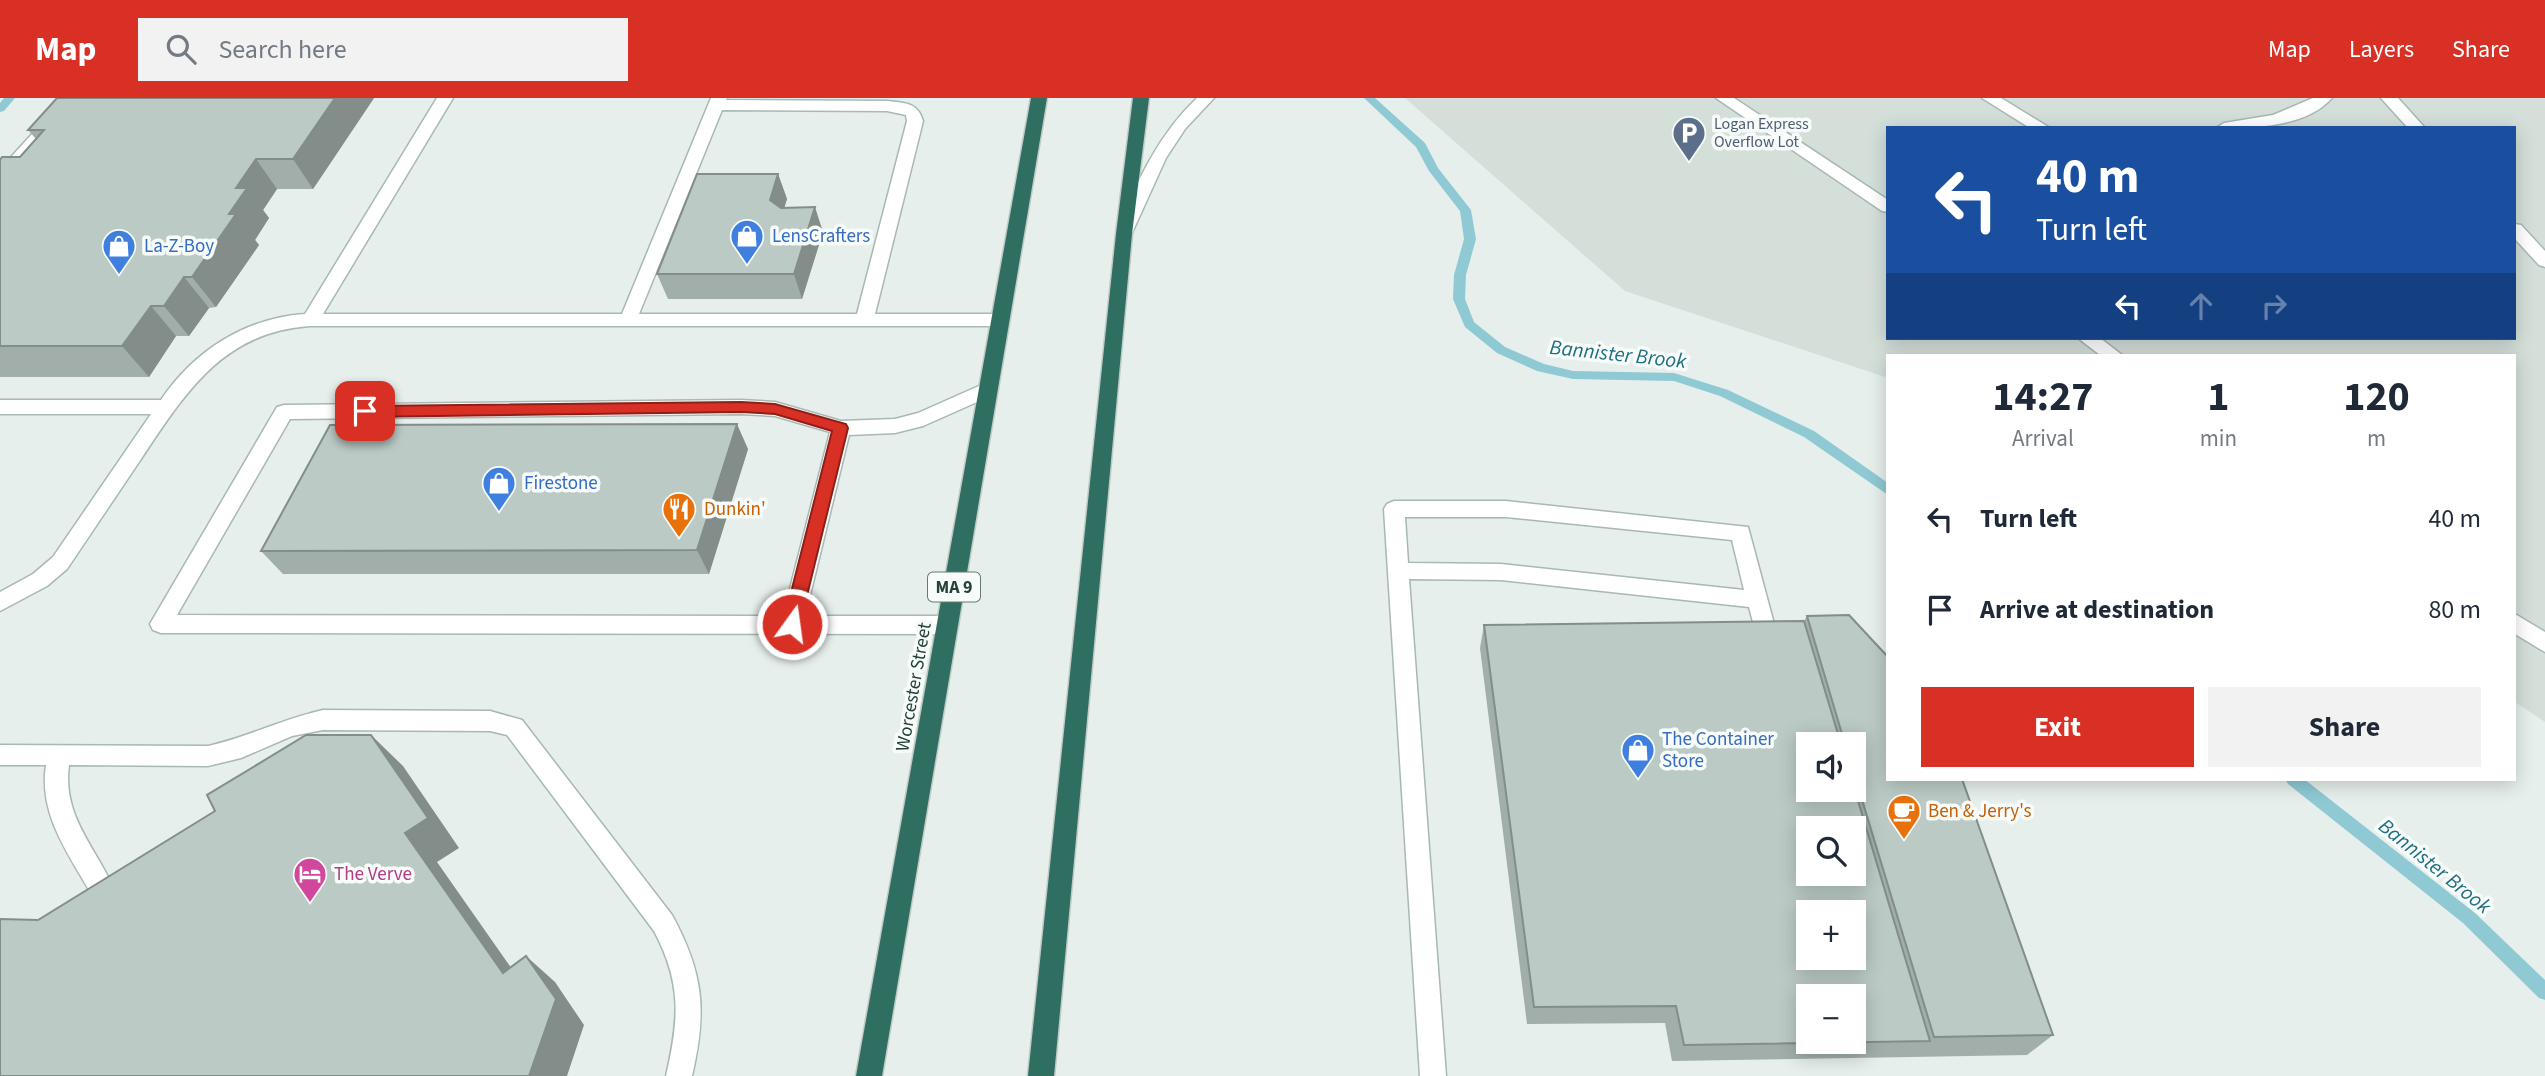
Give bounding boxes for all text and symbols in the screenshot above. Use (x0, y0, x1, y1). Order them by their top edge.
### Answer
search box (138, 18, 628, 81)
text: Map (35, 26, 96, 73)
icon: search (162, 30, 200, 68)
text: Search here (218, 31, 347, 68)
text: Map (2268, 32, 2311, 67)
text: Layers (2349, 32, 2414, 67)
text: Share (2452, 32, 2510, 67)
place label: Logan Express Overflow Lot (1714, 113, 1809, 153)
parking icon: Logan Express Overflow Lot (1670, 114, 1708, 163)
text: 40 m (2036, 142, 2140, 212)
icon: left (1921, 154, 2012, 245)
text: Turn left (2036, 207, 2147, 253)
shop icon: LensCrafters (728, 217, 766, 266)
place label: LensCrafters (772, 223, 870, 250)
shop icon: La-Z-Boy (100, 227, 138, 276)
place label: La-Z-Boy (144, 233, 214, 260)
icon: left (2109, 287, 2147, 325)
icon: ahead (2182, 287, 2220, 325)
icon: right (2255, 287, 2293, 325)
water label: Bannister Brook (1548, 332, 1689, 376)
text: 14:27 (1992, 367, 2094, 427)
text: 1 (2207, 367, 2229, 427)
text: 120 (2343, 367, 2410, 427)
pin (335, 381, 395, 441)
icon: arrive (346, 392, 384, 430)
text: Arrival (2012, 422, 2074, 455)
text: min (2200, 422, 2237, 455)
text: m (2367, 422, 2386, 455)
shop icon: Firestone (480, 464, 518, 513)
place label: Firestone (524, 470, 598, 497)
restaurant icon: Dunkin' (660, 490, 698, 539)
place label: Dunkin' (704, 496, 766, 523)
icon: left (1921, 500, 1959, 538)
text: Turn left (1980, 500, 2077, 537)
text: 40 m (2428, 500, 2481, 537)
road number: MA 9 (928, 573, 980, 602)
position arrow (755, 587, 829, 661)
icon: arrive (1921, 591, 1959, 629)
text: Arrive at destination (1980, 591, 2214, 628)
text: 80 m (2428, 591, 2481, 628)
street label: Worcester Street (889, 620, 939, 754)
button: Exit (1921, 687, 2194, 767)
button: Share (2208, 687, 2481, 767)
place label: The Container Store (1662, 726, 1774, 775)
shop icon: The Container Store (1619, 731, 1657, 780)
map controls (1796, 732, 1866, 1054)
button: sound (1796, 732, 1866, 802)
cafe icon: Ben & Jerry's (1885, 792, 1923, 841)
place label: Ben & Jerry's (1928, 798, 2032, 825)
water label: Bannister Brook (2372, 811, 2499, 921)
button: search (1796, 816, 1866, 886)
hotel icon: The Verve (291, 855, 329, 904)
place label: The Verve (334, 861, 412, 888)
button: + (1796, 900, 1866, 970)
button: − (1796, 984, 1866, 1054)

